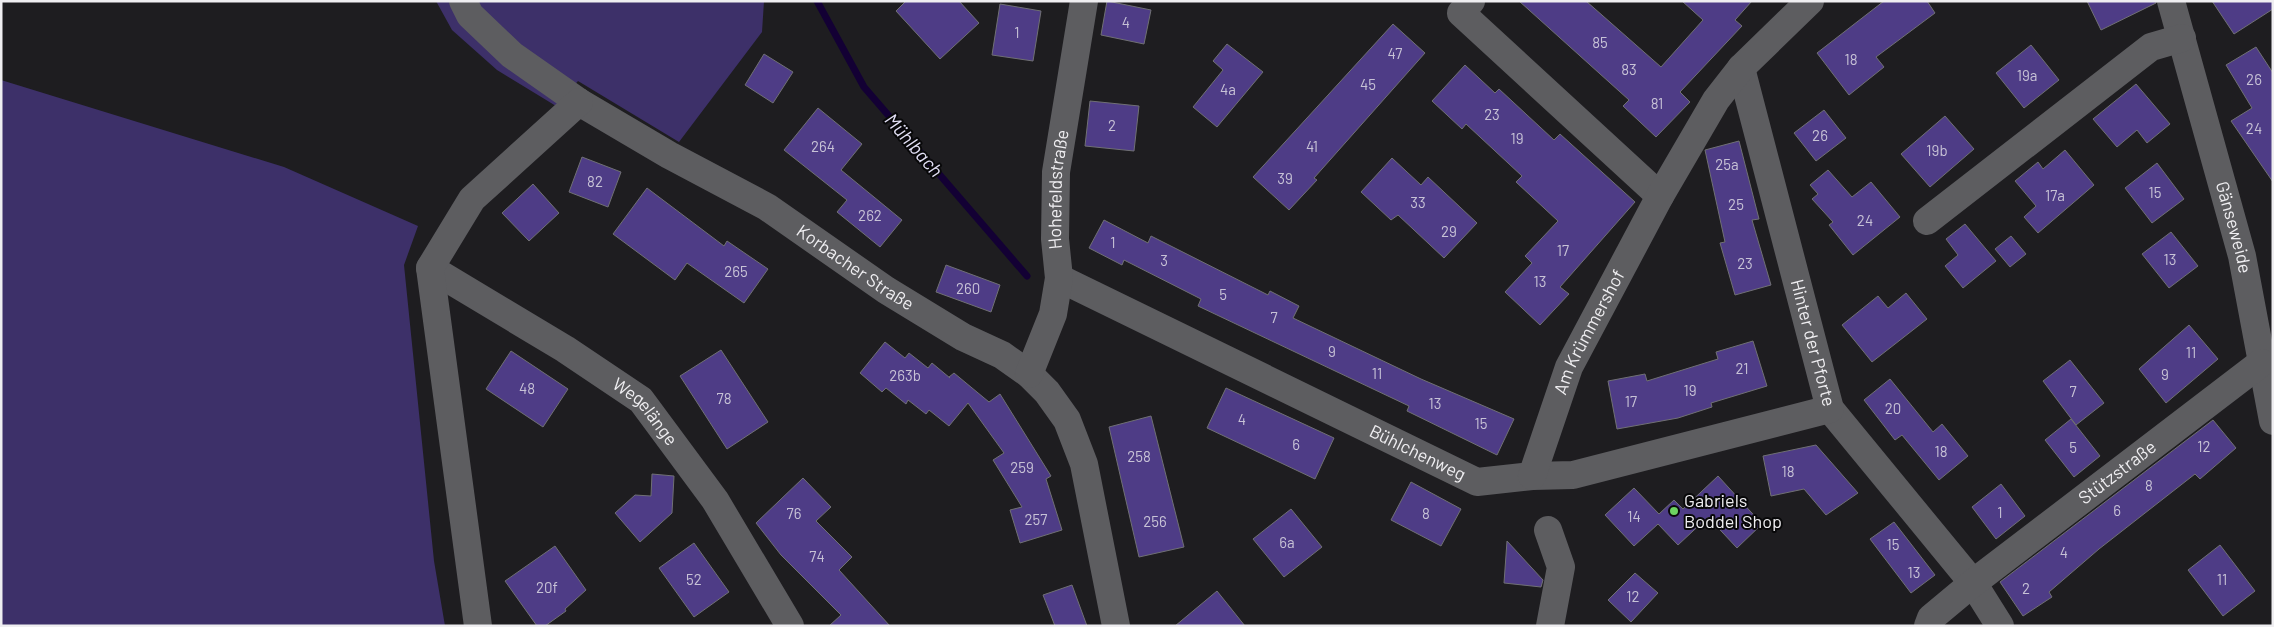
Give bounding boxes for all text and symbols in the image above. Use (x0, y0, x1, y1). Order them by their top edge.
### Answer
house number: 4 (1122, 13, 1130, 31)
house number: 1 (1014, 23, 1020, 41)
house number: 85 (1592, 33, 1608, 51)
house number: 47 (1388, 44, 1402, 62)
house number: 18 (1844, 50, 1858, 68)
house number: 83 (1621, 60, 1637, 78)
house number: 19a (2017, 66, 2037, 84)
house number: 26 (2246, 70, 2262, 88)
house number: 45 (1360, 75, 1376, 93)
house number: 4a (1220, 80, 1236, 98)
house number: 81 (1651, 94, 1663, 112)
house number: 23 (1484, 105, 1500, 123)
water label: Mühlbach (880, 108, 948, 181)
house number: 2 (1108, 116, 1116, 134)
house number: 24 (2246, 119, 2262, 137)
house number: 26 (1812, 126, 1828, 144)
street label: Hohefeldstraße (1043, 128, 1073, 251)
house number: 19 (1510, 129, 1524, 147)
house number: 264 (811, 137, 835, 155)
house number: 41 (1306, 137, 1318, 155)
house number: 19b (1926, 141, 1948, 159)
house number: 25a (1715, 155, 1739, 173)
house number: 39 (1277, 169, 1293, 187)
house number: 82 (587, 172, 603, 190)
street label: Gänseweide (2212, 179, 2257, 275)
house number: 15 (2149, 183, 2161, 201)
house number: 17a (2045, 186, 2065, 204)
house number: 33 (1410, 193, 1426, 211)
house number: 25 (1728, 195, 1744, 213)
house number: 262 (858, 206, 882, 224)
house number: 24 (1857, 211, 1873, 229)
street label: Korbacher Straße (793, 219, 918, 315)
house number: 29 (1441, 222, 1457, 240)
house number: 1 (1110, 233, 1116, 251)
house number: 17 (1557, 241, 1569, 259)
house number: 13 (2164, 250, 2176, 268)
house number: 3 (1160, 251, 1168, 269)
house number: 23 (1737, 254, 1753, 272)
house number: 265 (724, 262, 748, 280)
street label: Am Krümmershof (1548, 266, 1629, 397)
house number: 13 (1534, 272, 1546, 290)
street label: Hinter der Pforte (1787, 277, 1841, 408)
house number: 260 (956, 279, 980, 297)
house number: 5 (1219, 285, 1227, 303)
house number: 7 (1270, 308, 1278, 326)
house number: 9 (1328, 342, 1336, 360)
house number: 11 (2186, 343, 2196, 361)
house number: 21 (1735, 359, 1749, 377)
house number: 11 (1372, 364, 1382, 382)
house number: 9 (2161, 365, 2169, 383)
house number: 263b (889, 366, 921, 384)
street label: Wegelänge (609, 372, 683, 449)
house number: 48 (519, 379, 535, 397)
house number: 19 (1683, 381, 1697, 399)
house number: 7 (2069, 382, 2077, 400)
house number: 78 (717, 389, 731, 407)
house number: 17 (1625, 392, 1637, 410)
house number: 13 (1429, 394, 1441, 412)
house number: 20 (1885, 399, 1901, 417)
house number: 4 (1238, 410, 1246, 428)
house number: 15 (1475, 414, 1487, 432)
street label: Bühlchenweg (1366, 419, 1470, 485)
house number: 6 (1292, 435, 1300, 453)
street label: Stützstraße (2074, 435, 2160, 509)
house number: 12 (2197, 437, 2211, 455)
house number: 5 (2069, 438, 2077, 456)
house number: 18 (1934, 442, 1948, 460)
house number: 258 (1127, 447, 1151, 465)
house number: 259 (1010, 458, 1034, 476)
house number: 18 (1781, 462, 1795, 480)
house number: 8 (2145, 476, 2153, 494)
place label: Gabriels Boddel Shop (1684, 489, 1782, 532)
house number: 6 (2113, 501, 2121, 519)
house number: 1 (1997, 503, 2003, 521)
house number: 76 (787, 504, 801, 522)
house number: 8 (1422, 504, 1430, 522)
marker: Gabriels Boddel Shop (1668, 505, 1680, 517)
house number: 14 (1627, 507, 1641, 525)
house number: 257 (1025, 510, 1047, 528)
house number: 256 (1143, 512, 1167, 530)
house number: 6a (1279, 533, 1295, 551)
house number: 15 (1887, 535, 1899, 553)
house number: 4 (2060, 543, 2068, 561)
house number: 74 (809, 547, 825, 565)
house number: 13 (1908, 563, 1920, 581)
house number: 52 (686, 570, 702, 588)
house number: 11 (2217, 570, 2227, 588)
house number: 20f (536, 578, 558, 596)
house number: 2 (2022, 579, 2030, 597)
house number: 12 (1626, 587, 1640, 605)

